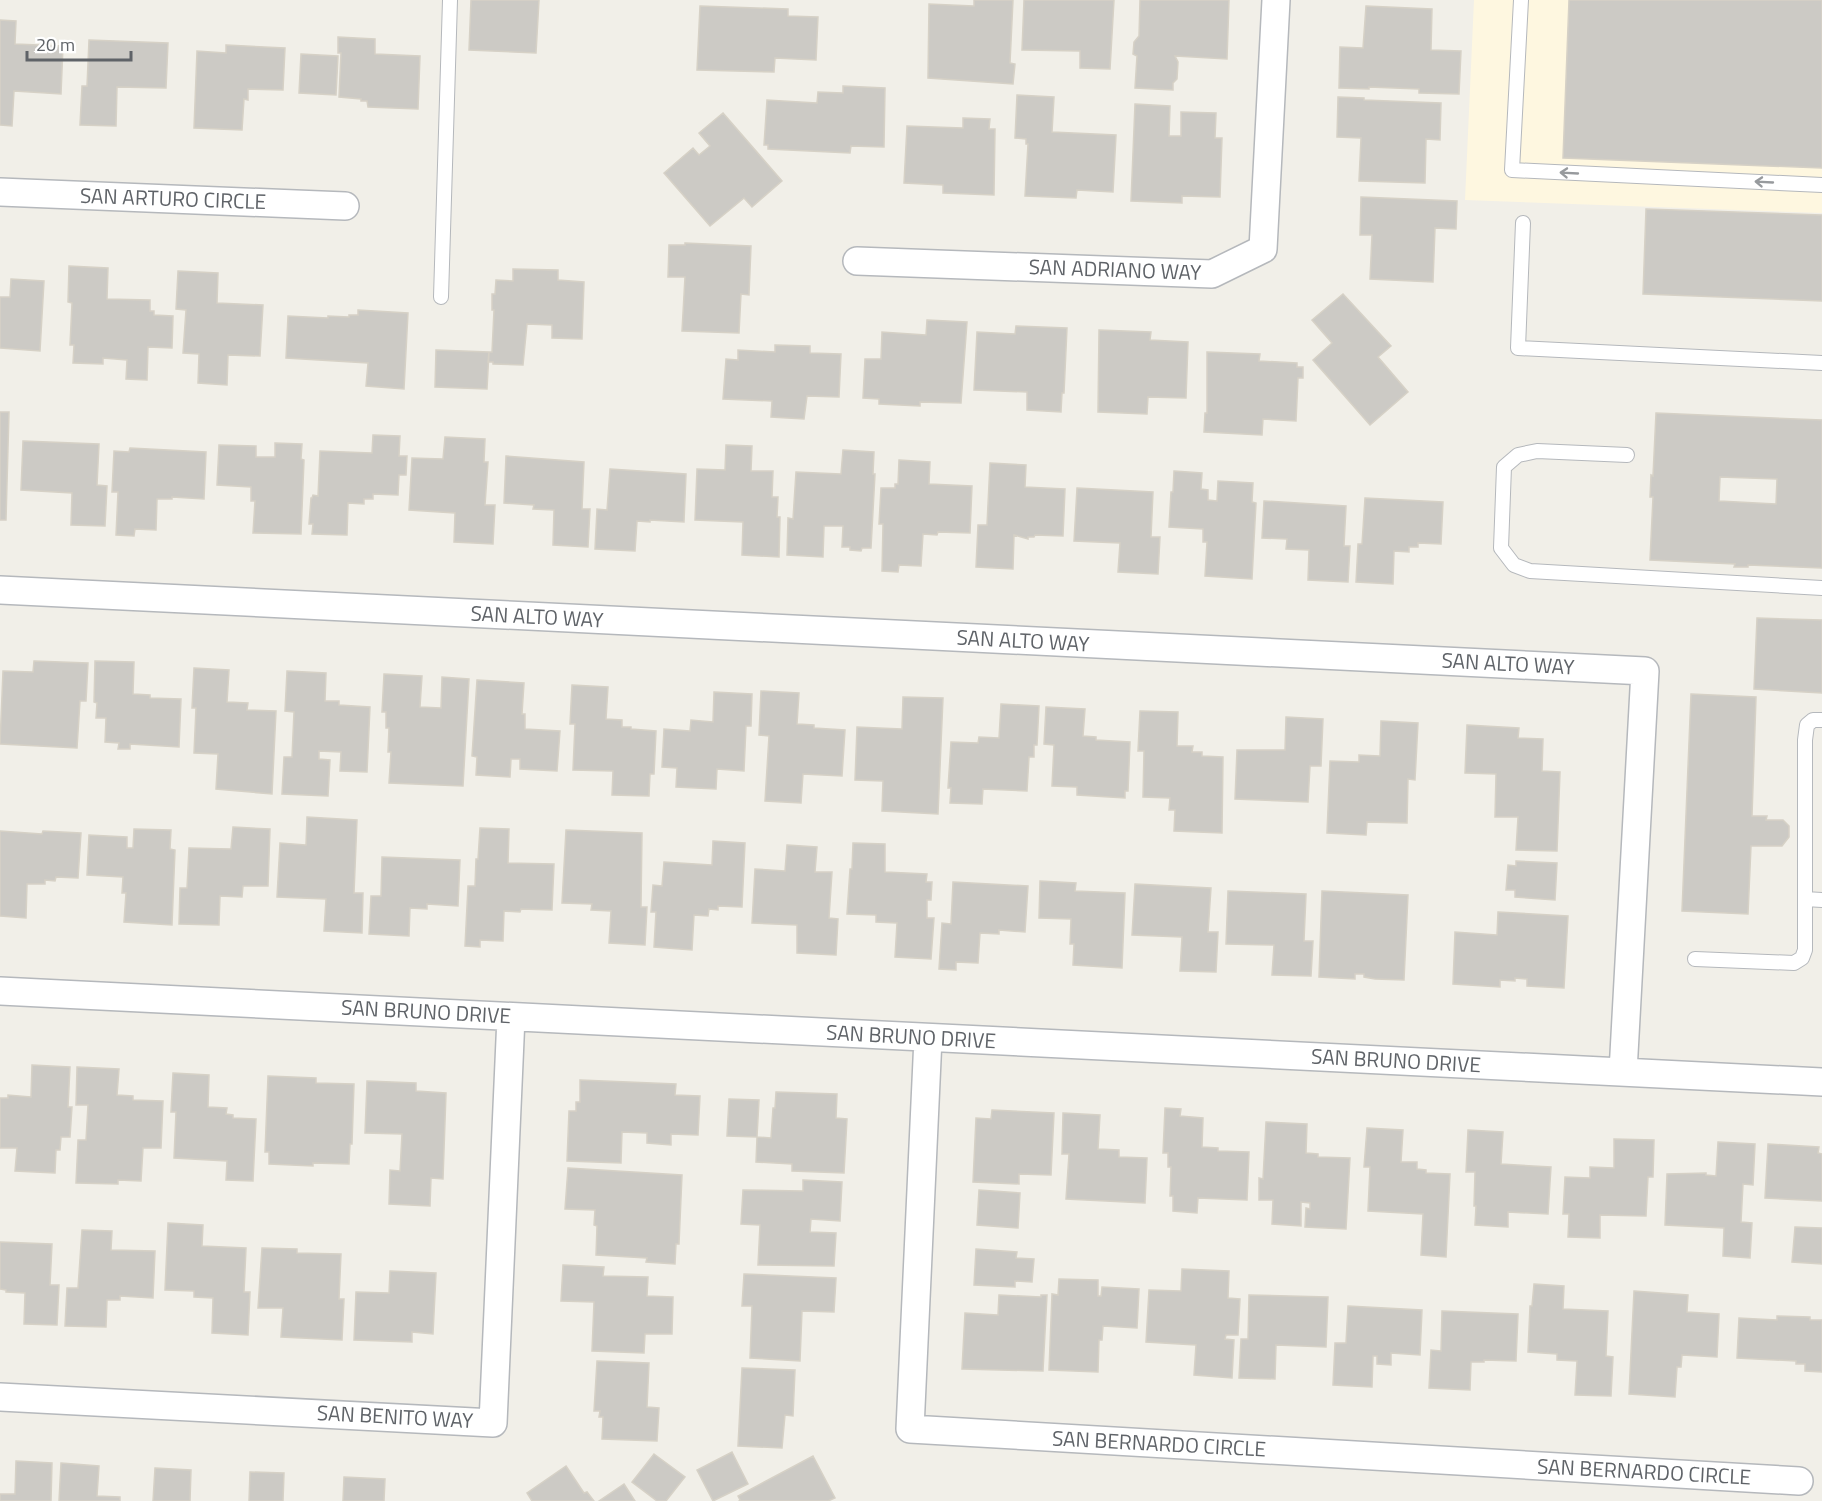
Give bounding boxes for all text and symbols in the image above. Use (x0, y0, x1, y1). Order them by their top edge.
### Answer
scale bar (27, 24, 130, 62)
text: 20 m (36, 31, 75, 58)
one-way arrow (1559, 167, 1579, 179)
one-way arrow (1754, 176, 1774, 187)
street label: SAN ARTURO CIRCLE (79, 179, 267, 217)
street label: SAN ADRIANO WAY (1028, 250, 1203, 288)
street label: SAN ALTO WAY (470, 597, 605, 636)
street label: SAN ALTO WAY (956, 621, 1091, 660)
street label: SAN ALTO WAY (1441, 644, 1576, 683)
street label: SAN BRUNO DRIVE (340, 991, 512, 1031)
street label: SAN BRUNO DRIVE (825, 1016, 997, 1056)
street label: SAN BRUNO DRIVE (1310, 1040, 1482, 1080)
street label: SAN BENITO WAY (316, 1396, 475, 1436)
street label: SAN BERNARDO CIRCLE (1051, 1421, 1267, 1465)
street label: SAN BERNARDO CIRCLE (1536, 1449, 1752, 1493)

